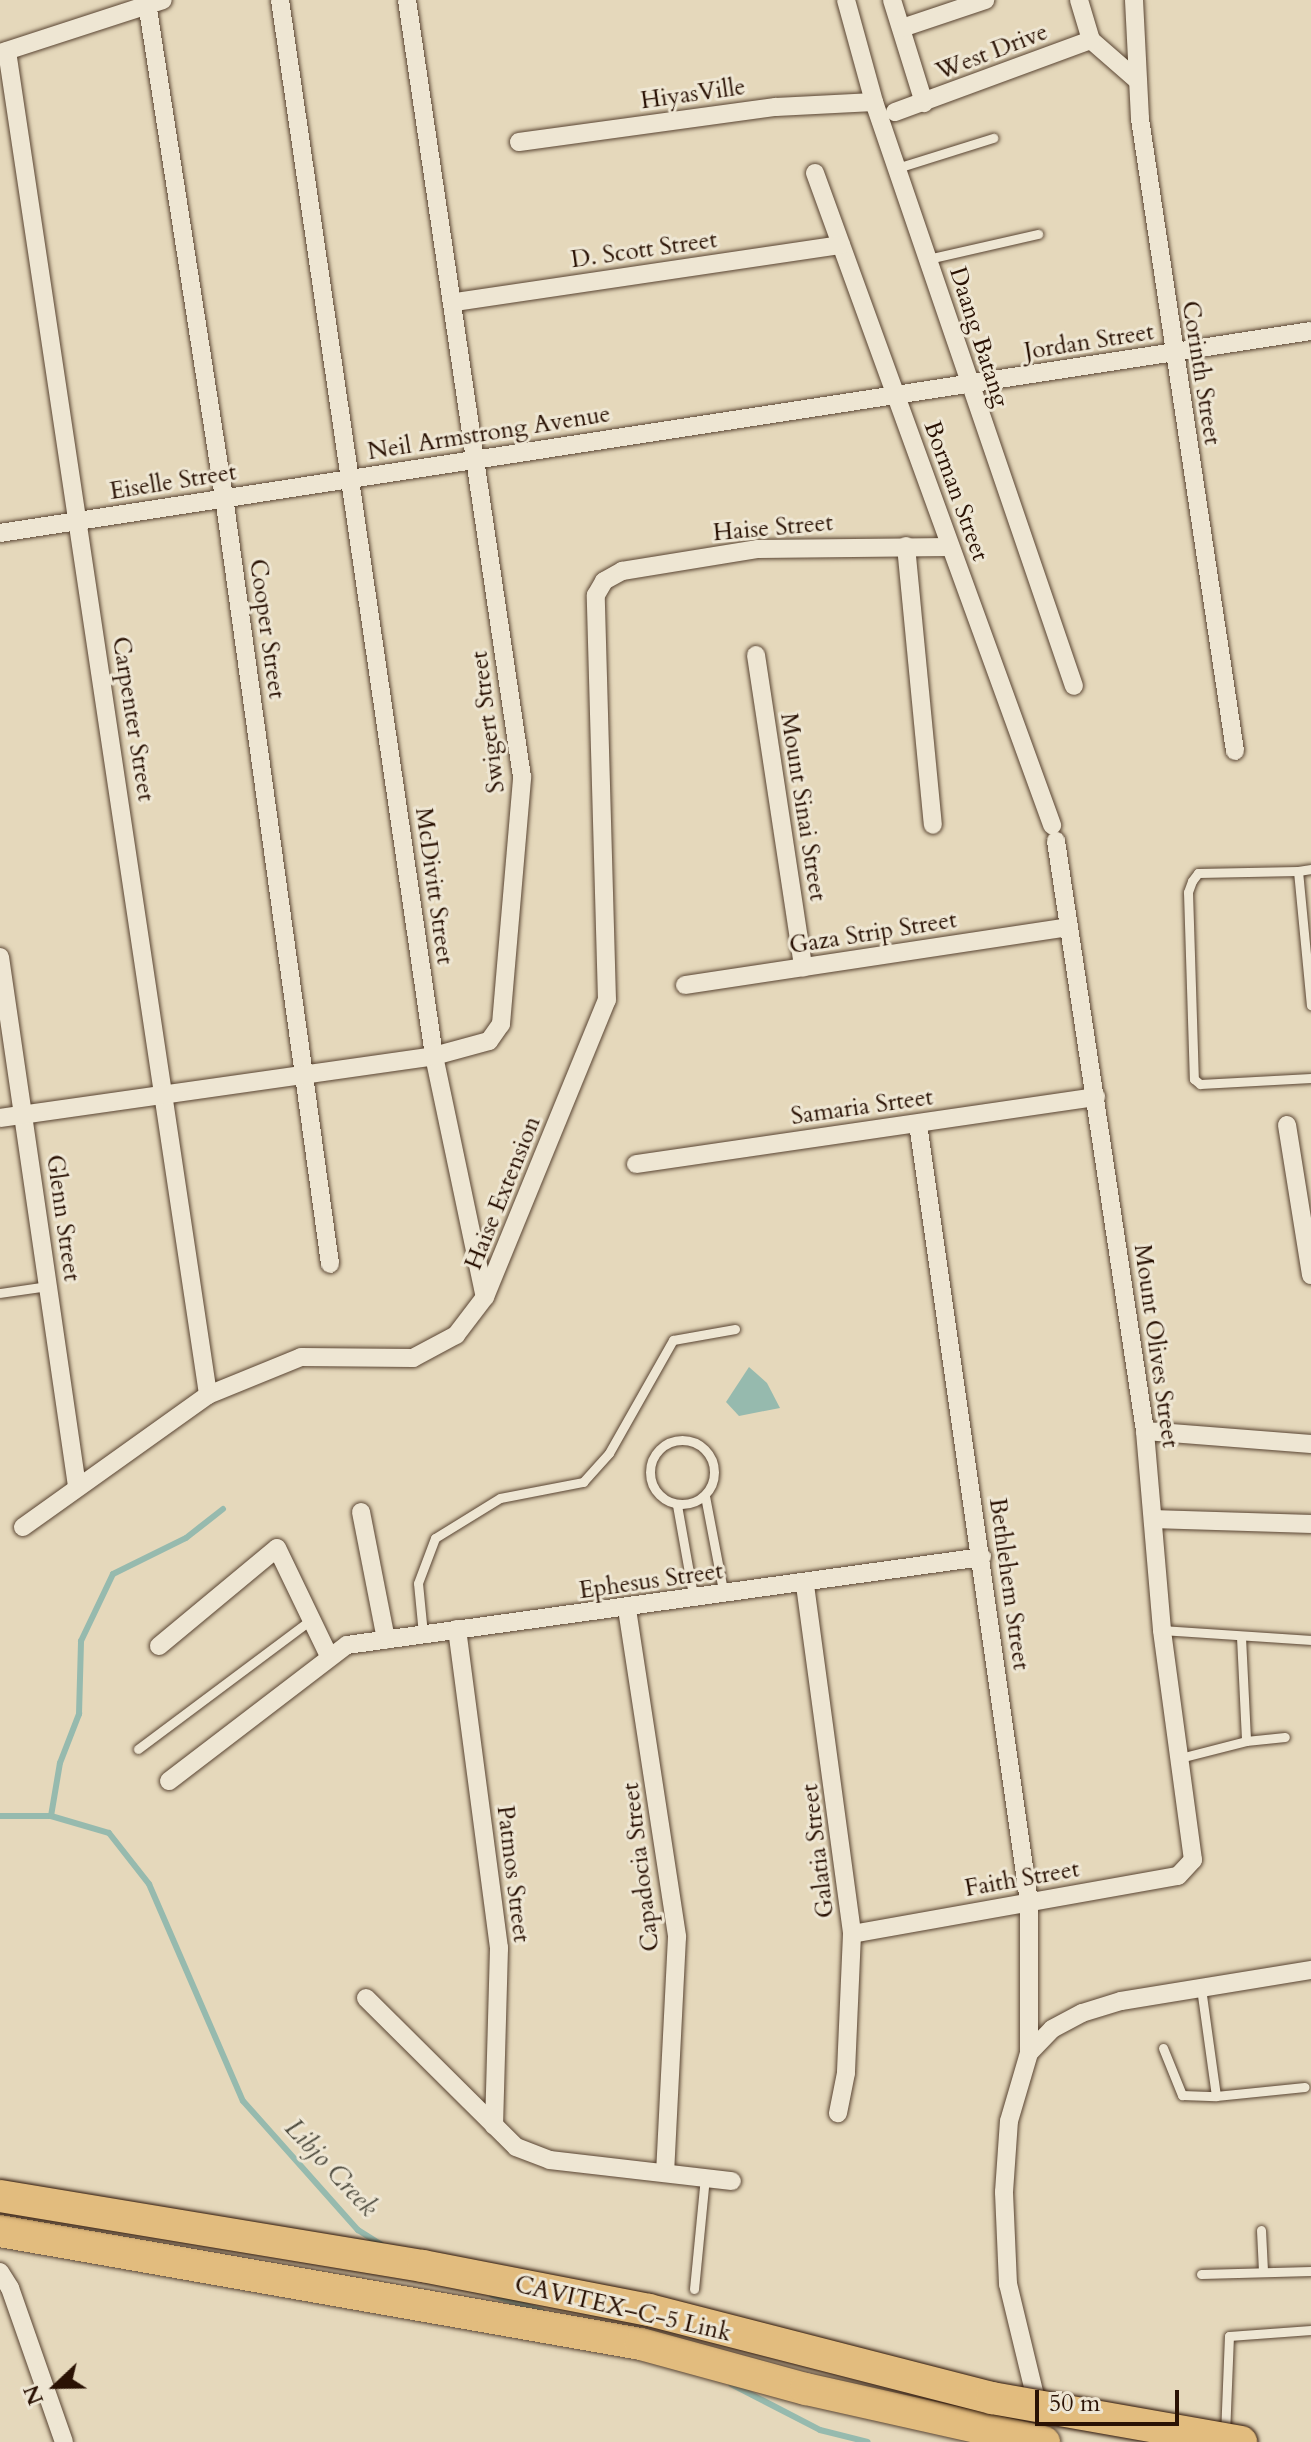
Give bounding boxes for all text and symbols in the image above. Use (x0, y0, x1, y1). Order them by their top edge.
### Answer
street label: West Drive (932, 18, 1052, 86)
street label: HiyasVille (639, 72, 747, 116)
street label: D. Scott Street (569, 225, 719, 275)
street label: Daang Batang (943, 263, 1015, 411)
street label: Corinth Street (1175, 299, 1227, 447)
street label: Jordan Street (1022, 318, 1156, 366)
street label: Neil Armstrong Avenue (366, 400, 612, 466)
street label: Borman Street (917, 417, 995, 565)
street label: Eiselle Street (108, 458, 238, 506)
street label: Haise Street (712, 508, 834, 548)
street label: Cooper Street (243, 557, 291, 701)
street label: Carpenter Street (106, 635, 160, 803)
street label: Swigert Street (465, 649, 511, 795)
street label: Mount Sinai Street (774, 711, 832, 903)
street label: McDivitt Street (409, 806, 459, 966)
street label: Gaza Strip Street (787, 906, 959, 960)
street label: Samaria Srteet (789, 1083, 935, 1131)
street label: Haise Extension (459, 1112, 547, 1274)
street label: Glenn Street (40, 1153, 86, 1283)
street label: Mount Olives Street (1127, 1242, 1185, 1450)
street label: Bethlehem Street (983, 1496, 1035, 1672)
street label: Ephesus Street (577, 1557, 725, 1605)
street label: Capadocia Street (616, 1781, 666, 1953)
street label: Galatia Street (795, 1782, 841, 1920)
street label: Patmos Street (490, 1804, 536, 1944)
street label: Faith Street (963, 1855, 1081, 1903)
water label: Libjo Creek (278, 2113, 384, 2223)
street label: CAVITEX–C-5 Link (512, 2270, 734, 2348)
north arrow (16, 2346, 96, 2426)
scale bar (1039, 2374, 1183, 2424)
text: N (16, 2381, 51, 2409)
text: 50 m (1049, 2387, 1100, 2420)

